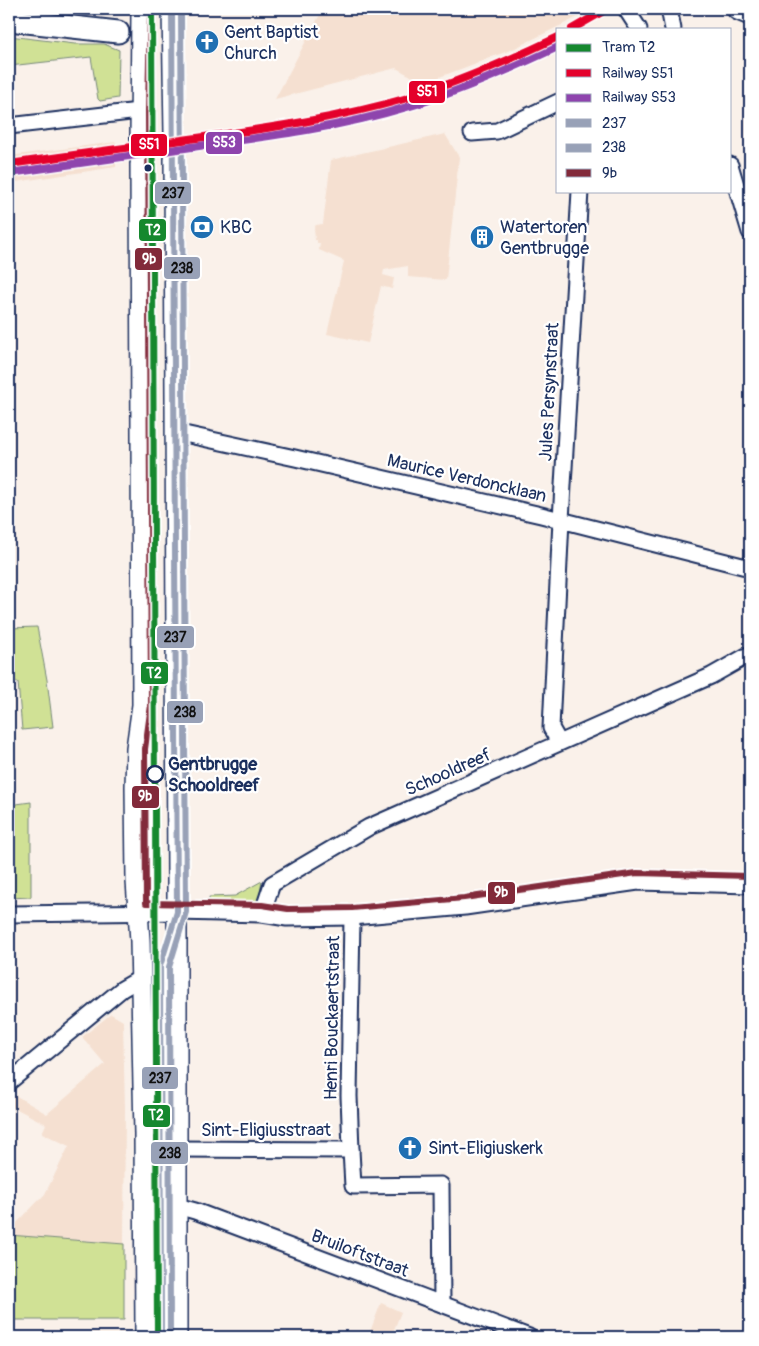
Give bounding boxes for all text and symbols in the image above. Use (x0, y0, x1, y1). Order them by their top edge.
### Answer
place label: Gent Baptist Church (224, 21, 319, 65)
legend (556, 28, 732, 192)
church icon: Gent Baptist Church (194, 29, 220, 55)
text: Tram T2 (602, 38, 656, 57)
text: Railway S51 (602, 64, 673, 83)
line badge: S51 (408, 80, 446, 104)
text: S51 (416, 83, 438, 100)
text: Railway S53 (602, 88, 676, 107)
text: 237 (602, 114, 626, 133)
line badge: S53 (205, 131, 243, 155)
line badge: S51 (130, 133, 168, 157)
text: S53 (212, 134, 236, 151)
text: S51 (138, 136, 160, 153)
text: 238 (602, 138, 626, 157)
unlabelled marker (143, 163, 153, 173)
text: 9b (602, 164, 617, 183)
line badge: 237 (154, 181, 192, 205)
text: 237 (162, 185, 185, 202)
bank icon: KBC (189, 214, 215, 240)
place label: KBC (220, 216, 252, 239)
place label: Watertoren Gentbrugge (500, 216, 589, 260)
line badge: T2 (138, 218, 167, 242)
text: T2 (144, 222, 161, 239)
building icon: Watertoren Gentbrugge (469, 224, 495, 250)
line badge: 9b (134, 247, 163, 271)
text: 9b (142, 251, 156, 268)
line badge: 238 (163, 256, 201, 280)
text: 238 (171, 260, 193, 277)
street label: Jules Persynstraat (534, 321, 565, 462)
street label: Maurice Verdoncklaan (385, 449, 549, 508)
line badge: 237 (156, 625, 195, 649)
text: 237 (164, 629, 187, 646)
line badge: T2 (140, 661, 169, 685)
text: T2 (145, 665, 162, 682)
line badge: 238 (166, 700, 204, 724)
text: 238 (174, 704, 196, 721)
street label: Schooldreef (402, 743, 495, 802)
place label: Gentbrugge Schooldreef (168, 753, 260, 797)
marker: Gentbrugge Schooldreef (146, 765, 164, 783)
line badge: 9b (131, 785, 160, 809)
text: 9b (138, 788, 152, 805)
line badge: 9b (487, 881, 516, 905)
text: 9b (494, 884, 508, 901)
street label: Henri Bouckaertstraat (320, 935, 345, 1100)
line badge: 237 (141, 1066, 179, 1090)
text: 237 (149, 1070, 172, 1087)
line badge: T2 (142, 1104, 171, 1128)
text: T2 (147, 1107, 164, 1124)
street label: Sint-Eligiusstraat (201, 1119, 332, 1142)
church icon: Sint-Eligiuskerk (397, 1135, 423, 1161)
place label: Sint-Eligiuskerk (428, 1137, 543, 1160)
line badge: 238 (150, 1141, 189, 1165)
text: 238 (159, 1145, 181, 1162)
street label: Bruiloftstraat (308, 1224, 413, 1283)

